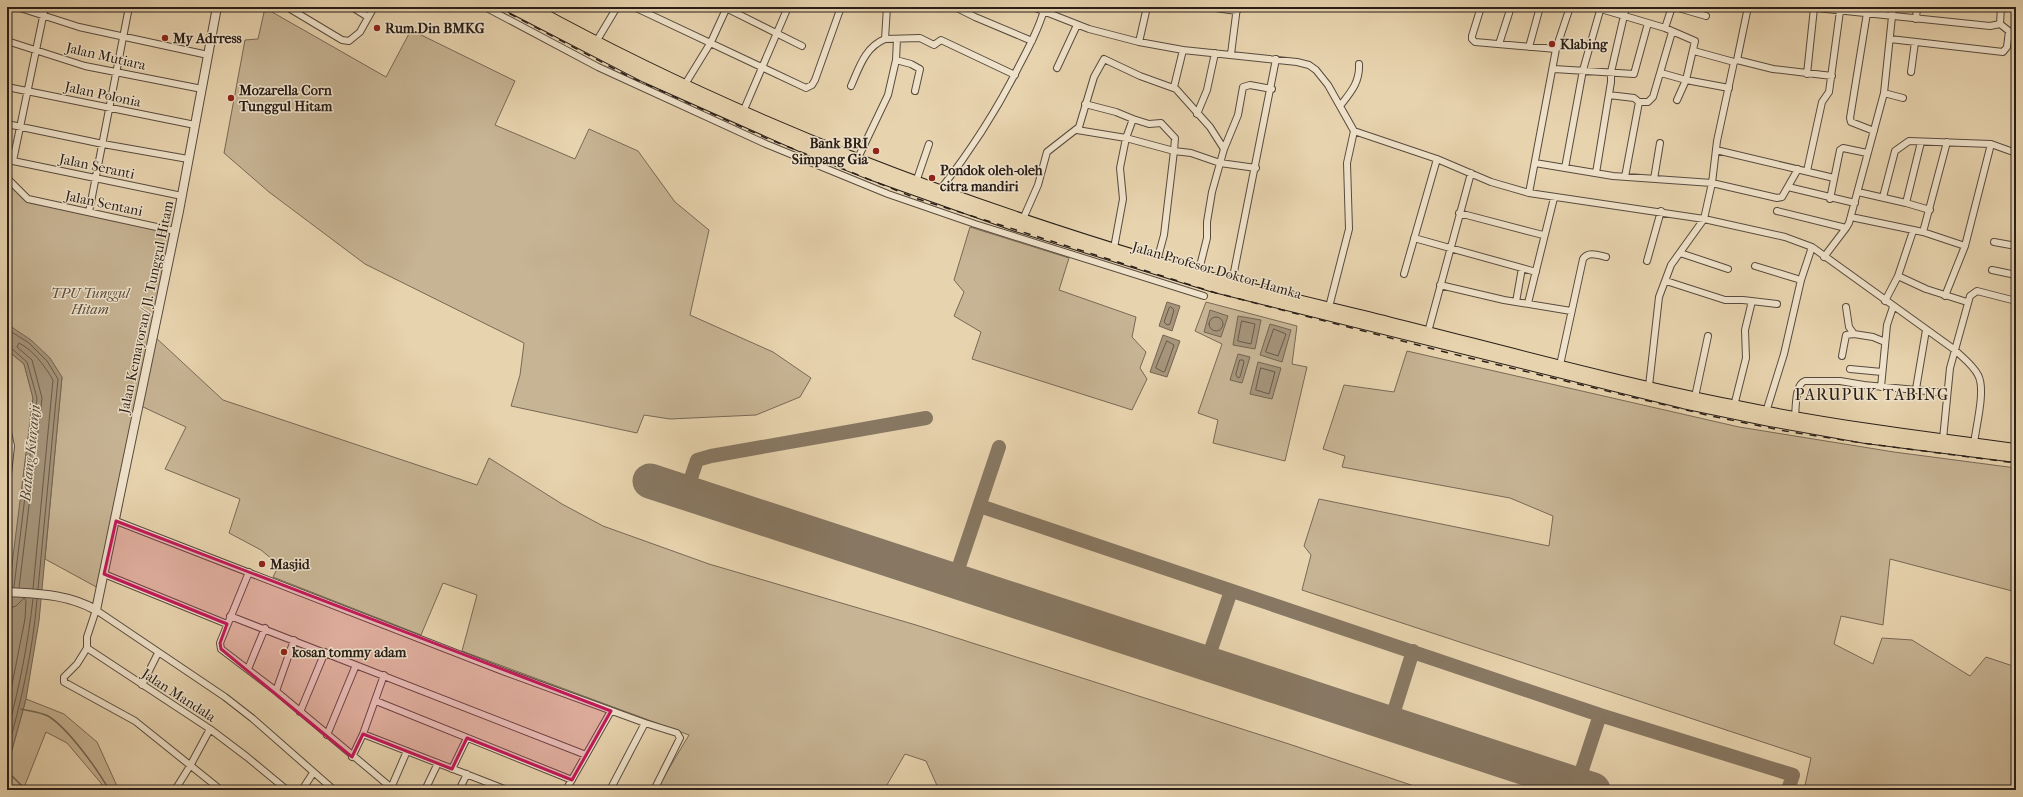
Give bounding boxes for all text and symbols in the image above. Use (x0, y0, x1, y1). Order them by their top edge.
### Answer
place label: Rum.Din BMKG (385, 20, 485, 37)
marker: Rum.Din BMKG (372, 23, 382, 33)
place label: My Adrress (172, 30, 243, 47)
marker: My Adrress (160, 33, 170, 43)
place label: Klabing (1560, 36, 1608, 53)
street label: Jalan Mutiara (63, 39, 148, 74)
marker: Klabing (1547, 39, 1557, 49)
street label: Jalan Polonia (62, 78, 143, 111)
place label: Mozarella Corn Tunggul Hitam (238, 82, 333, 115)
marker: Mozarella Corn Tunggul Hitam (226, 93, 236, 103)
place label: Bank BRI Simpang Gia (792, 135, 869, 168)
marker: Bank BRI Simpang Gia (871, 146, 881, 156)
street label: Jalan Seranti (57, 150, 136, 183)
place label: Pondok oleh-oleh citra mandiri (940, 162, 1044, 195)
marker: Pondok oleh-oleh citra mandiri (927, 173, 937, 183)
street label: Jalan Sentani (63, 187, 144, 220)
street label: Jalan Kemayoran/ Jl. Tunggul Hitam (115, 199, 177, 416)
street label: Jalan Profesor Doktor Hamka (1129, 238, 1304, 303)
park label: TPU Tunggul Hitam (51, 285, 131, 318)
district label: PARUPUK TABING (1795, 385, 1949, 404)
water label: Batang Kuranji (16, 402, 44, 503)
place label: Masjid (269, 556, 311, 573)
marker: Masjid (257, 559, 267, 569)
place label: kosan tommy adam (291, 644, 407, 661)
marker: kosan tommy adam (279, 647, 289, 657)
street label: Jalan Mandala (138, 665, 219, 726)

